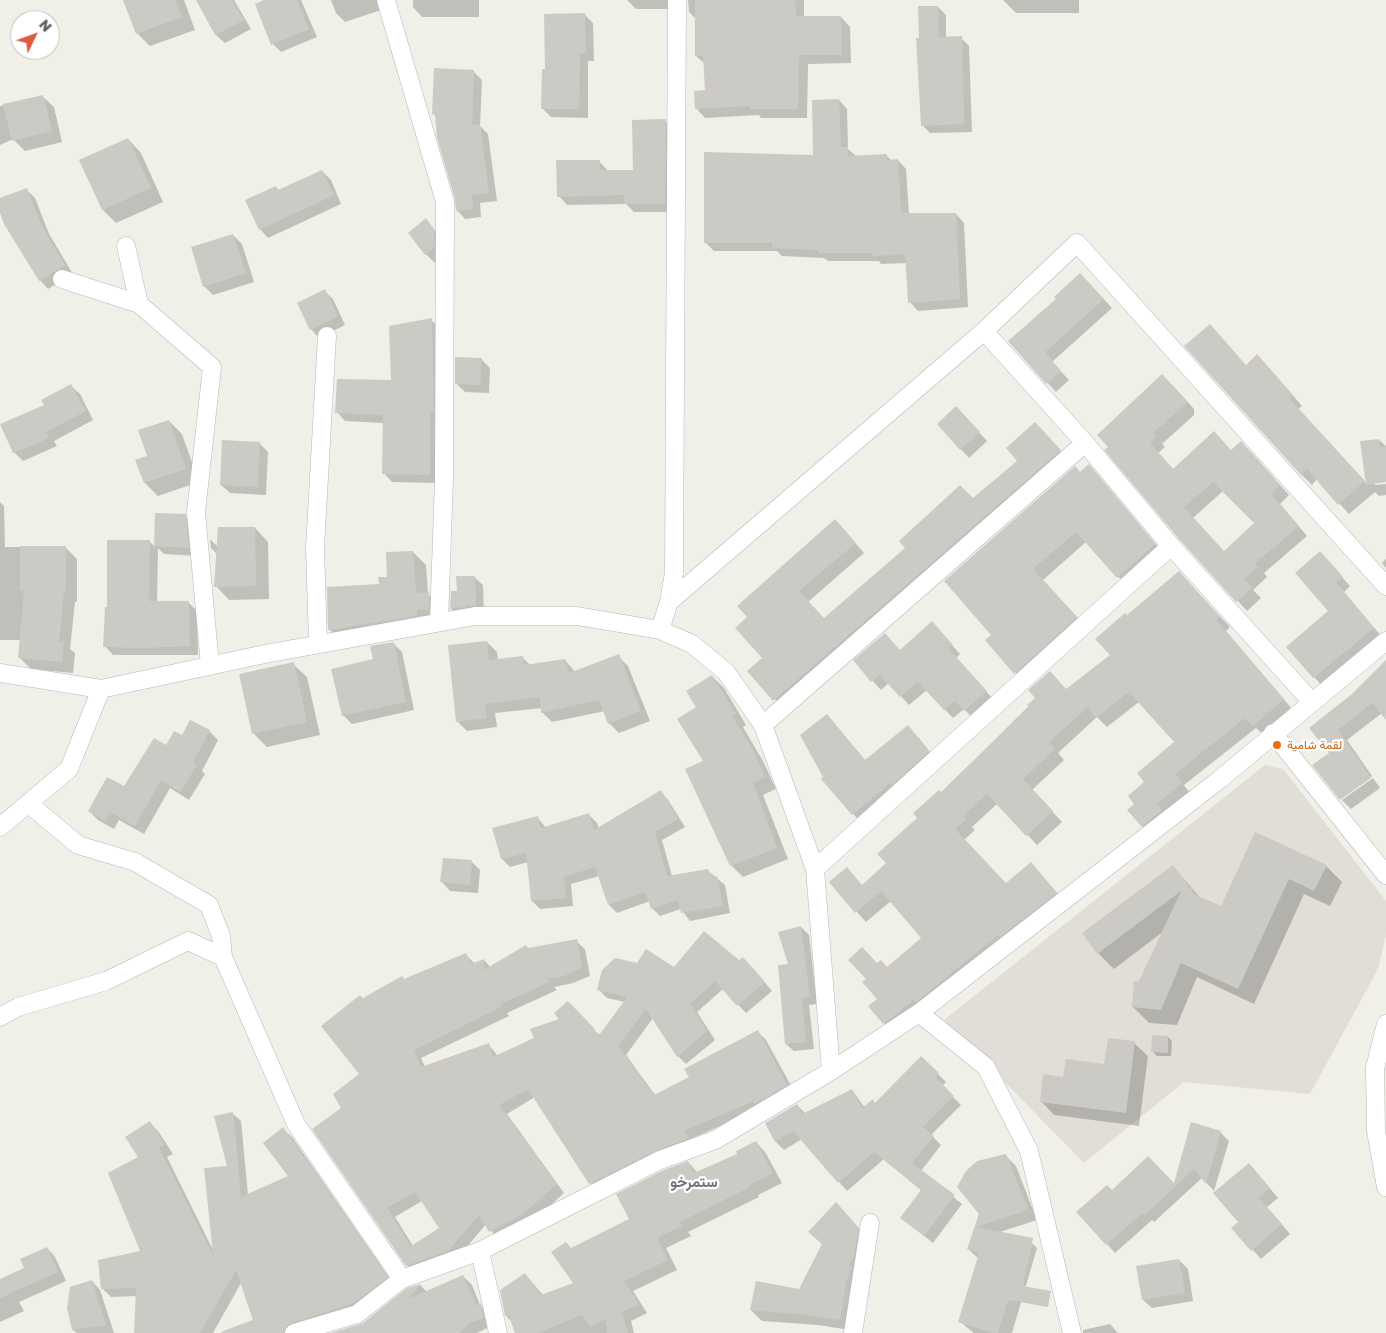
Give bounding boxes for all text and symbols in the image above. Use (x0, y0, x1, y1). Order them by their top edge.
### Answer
north arrow (10, 10, 60, 60)
text: N (36, 16, 56, 35)
place label: لقمة شامية (1287, 738, 1342, 752)
marker: لقمة شامية (1271, 739, 1283, 751)
district label: ستمرخو (670, 1173, 718, 1191)

